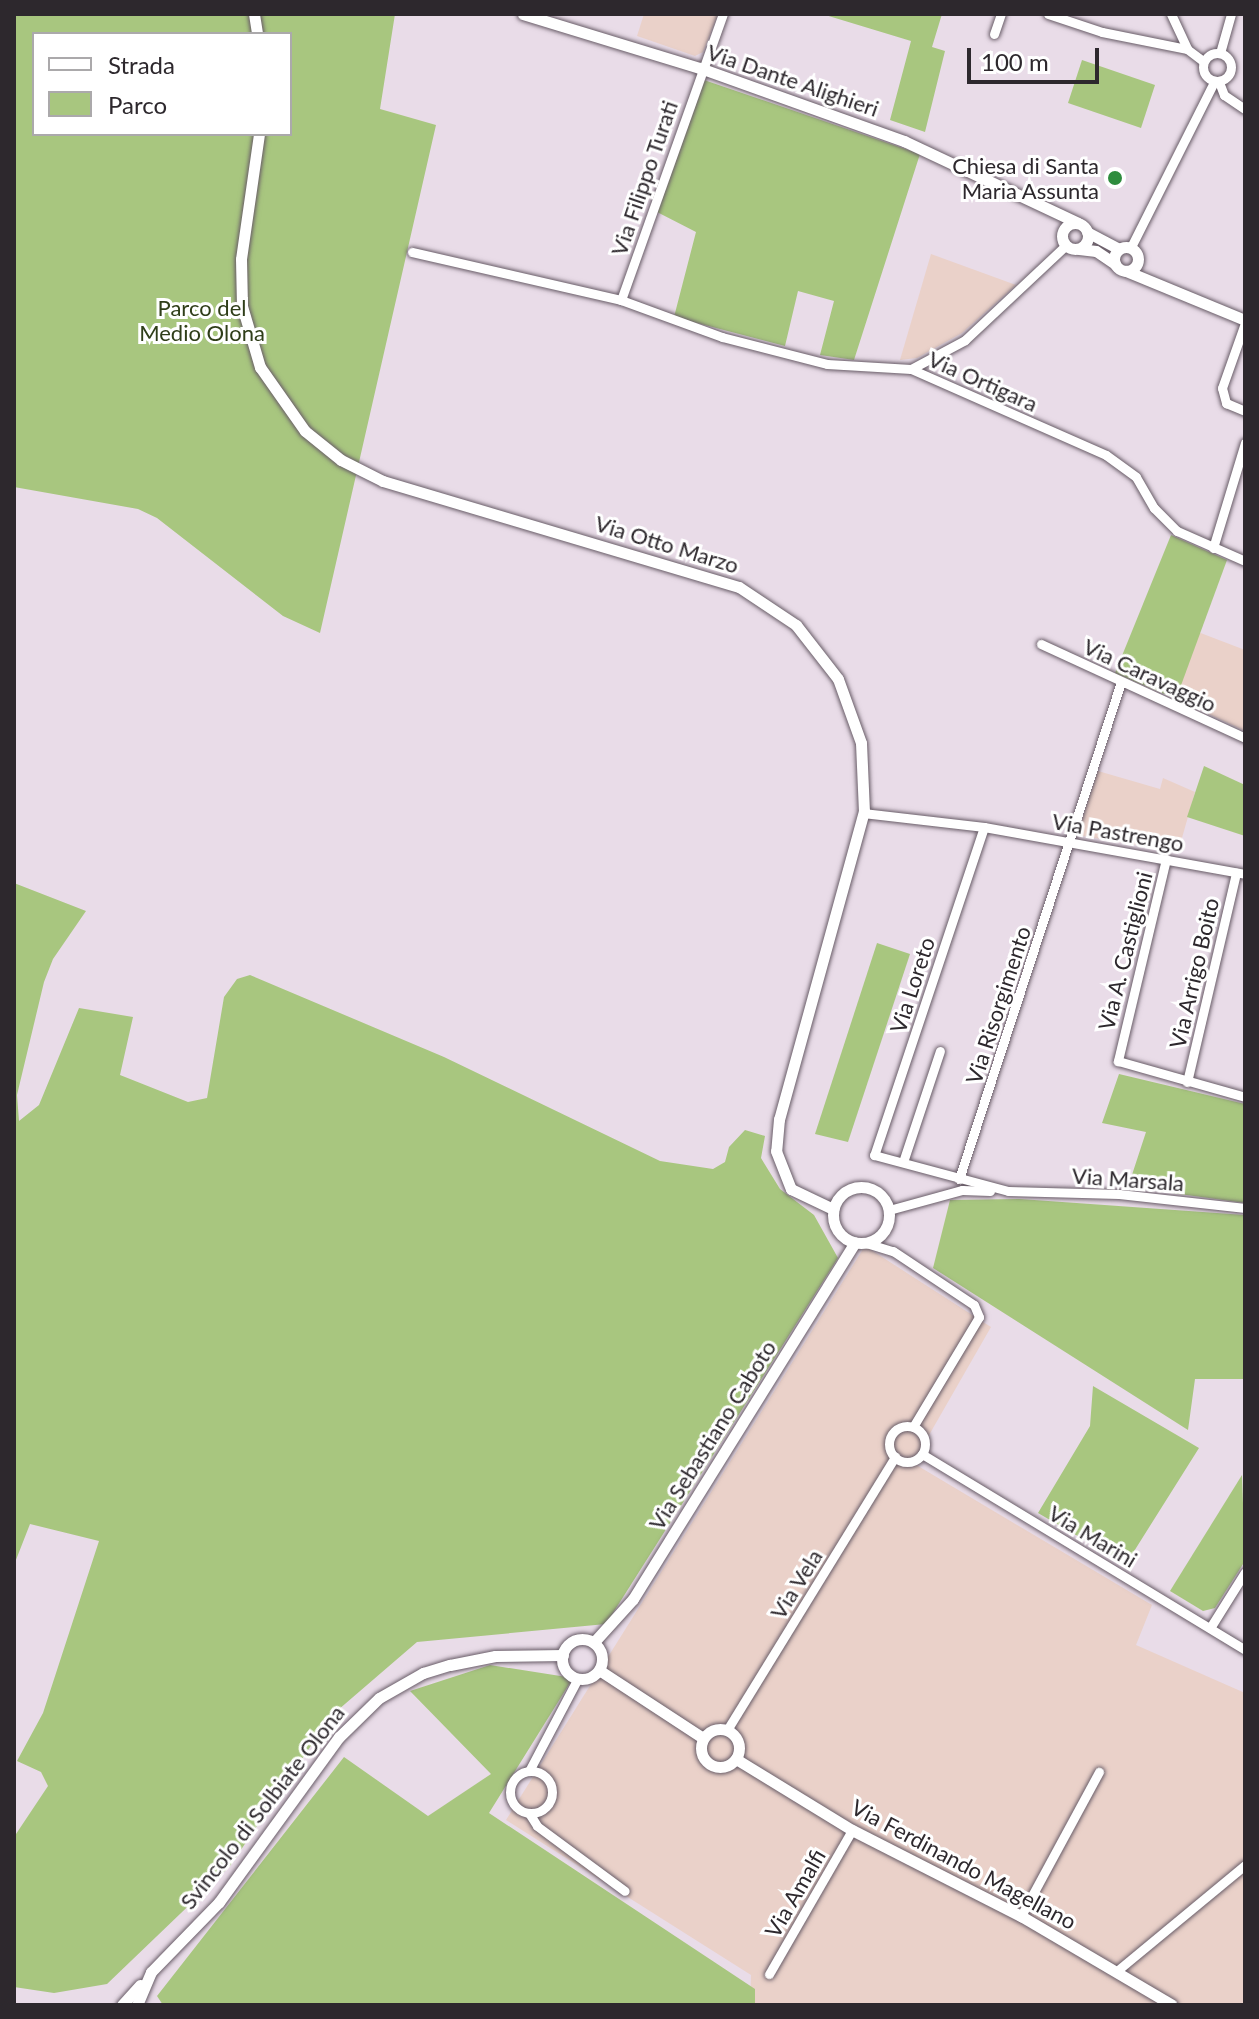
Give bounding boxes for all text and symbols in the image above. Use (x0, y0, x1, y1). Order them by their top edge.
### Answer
legend (32, 32, 292, 136)
scale bar (971, 32, 1103, 82)
street label: Via Dante Alighieri (703, 38, 883, 122)
text: 100 m (981, 47, 1049, 76)
text: Strada (108, 50, 175, 79)
text: Parco (108, 90, 167, 119)
street label: Via Filippo Turati (605, 97, 683, 259)
place label: Chiesa di Santa Maria Assunta (952, 152, 1099, 204)
marker: Chiesa di Santa Maria Assunta (1106, 169, 1124, 187)
park label: Parco del Medio Olona (139, 294, 265, 346)
street label: Via Ortigara (924, 345, 1042, 417)
street label: Via Otto Marzo (592, 510, 742, 578)
street label: Via Caravaggio (1079, 633, 1221, 717)
street label: Via Pastrengo (1050, 807, 1186, 857)
street label: Via A. Castiglioni (1092, 869, 1158, 1033)
street label: Via Arrigo Boito (1164, 895, 1224, 1051)
street label: Via Risorgimento (960, 923, 1036, 1087)
street label: Via Loreto (884, 934, 940, 1036)
street label: Via Marsala (1071, 1162, 1185, 1196)
street label: Via Sebastiano Caboto (643, 1335, 781, 1535)
street label: Via Marini (1044, 1499, 1142, 1573)
street label: Via Vela (764, 1544, 828, 1624)
street label: Svincolo di Solbiate Olona (174, 1700, 350, 1914)
street label: Via Ferdinando Magellano (847, 1793, 1081, 1935)
street label: Via Amalfi (759, 1844, 831, 1942)

